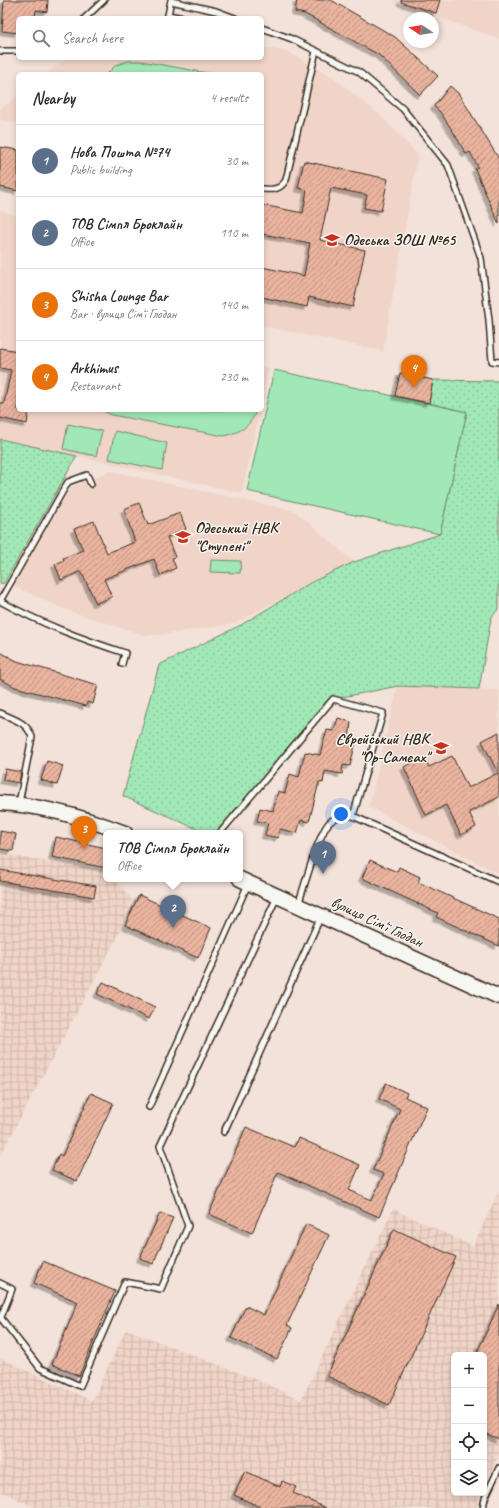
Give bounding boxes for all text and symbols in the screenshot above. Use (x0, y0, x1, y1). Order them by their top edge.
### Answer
north arrow (403, 12, 439, 48)
search box (16, 16, 264, 60)
icon: search (30, 27, 52, 49)
text: Search here (62, 29, 123, 48)
text: Nearby (32, 88, 75, 109)
text: 4 results (210, 90, 248, 106)
text: Нова Пошта №74 (70, 143, 169, 162)
text: 1 (42, 153, 48, 169)
text: 30 m (226, 153, 248, 169)
text: Public building (70, 162, 132, 178)
text: ТОВ Сімпл Броклайн (70, 215, 182, 234)
text: 2 (42, 225, 48, 241)
text: 110 m (220, 225, 248, 241)
place label: Одеська ЗОШ №65 (344, 230, 457, 250)
school or university icon: Одеська ЗОШ №65 (323, 231, 341, 249)
text: Office (70, 234, 94, 250)
text: Shisha Lounge Bar (70, 287, 168, 306)
text: 3 (42, 297, 48, 313)
text: 140 m (220, 297, 248, 313)
text: Bar · вулиця Сім'ї Глодан (70, 306, 176, 322)
pin: 4 (401, 355, 427, 388)
text: Arkhimus (70, 359, 118, 378)
text: 4 (42, 369, 48, 385)
text: 230 m (220, 369, 248, 385)
text: Restaurant (70, 378, 120, 394)
place label: Одеський НВК "Ступені" (195, 518, 280, 556)
school or university icon: Одеський НВК "Ступені" (174, 528, 192, 546)
place label: Єврейський НВК "Ор-Самєах" (336, 729, 433, 767)
school or university icon: Єврейський НВК "Ор-Самєах" (432, 739, 450, 757)
your location (331, 804, 351, 824)
pin: 3 (71, 816, 97, 849)
popup (103, 830, 243, 882)
text: ТОВ Сімпл Броклайн (117, 839, 229, 858)
pin: 1 (310, 841, 336, 874)
text: Office (117, 858, 141, 874)
street label: вулиця Сім'ї Глодан (328, 892, 427, 953)
pin: 2 (160, 895, 186, 928)
map controls (451, 1352, 487, 1496)
button: + (451, 1352, 487, 1388)
button: − (451, 1388, 487, 1424)
button: locate (451, 1424, 487, 1460)
button: layers (451, 1460, 487, 1496)

